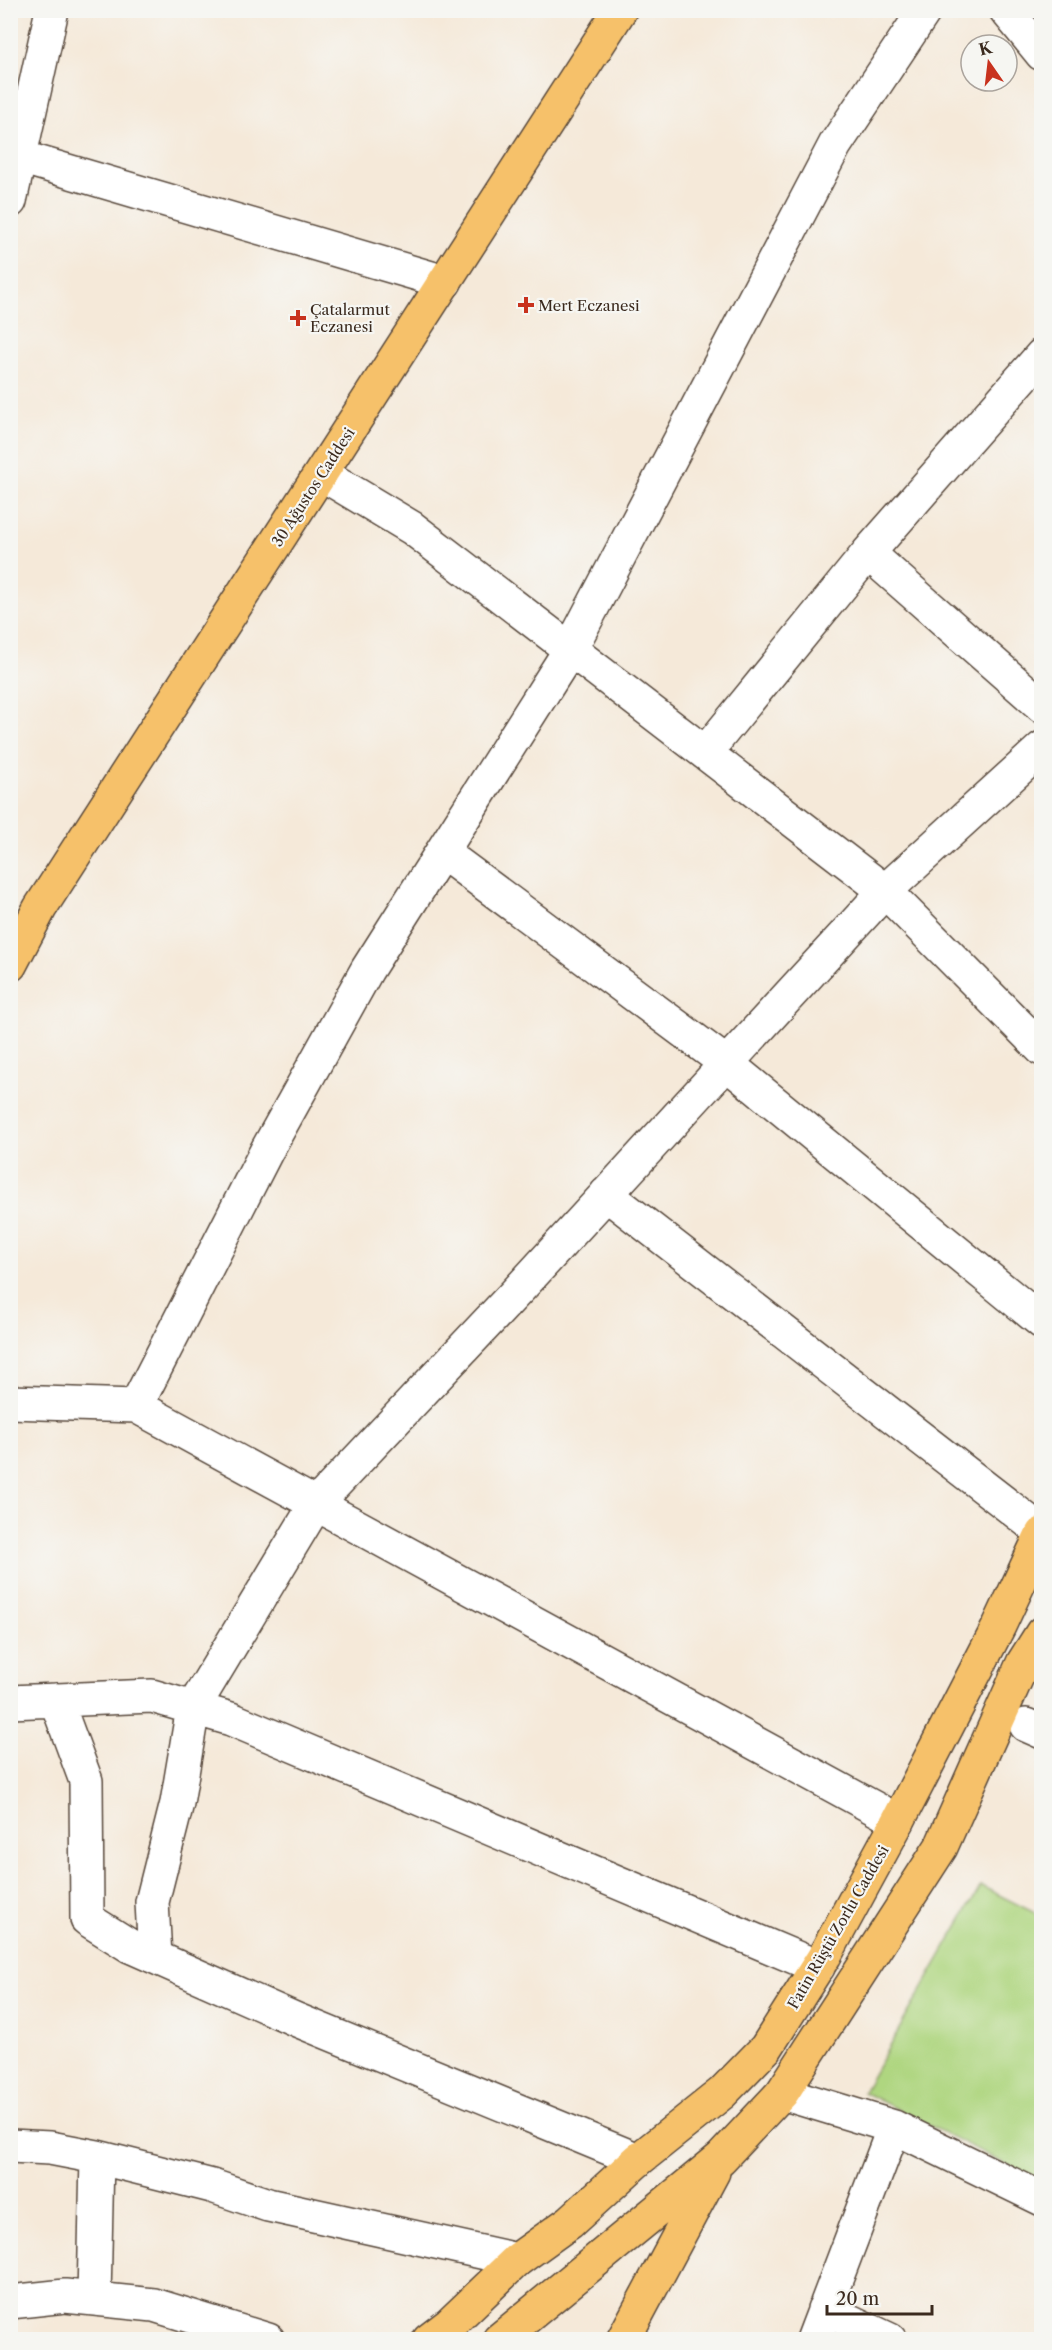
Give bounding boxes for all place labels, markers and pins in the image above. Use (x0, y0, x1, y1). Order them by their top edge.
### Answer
place label: Mert Eczanesi (538, 296, 640, 315)
marker: Mert Eczanesi (519, 298, 533, 312)
place label: Çatalarmut Eczanesi (310, 300, 391, 336)
marker: Çatalarmut Eczanesi (291, 311, 305, 325)

